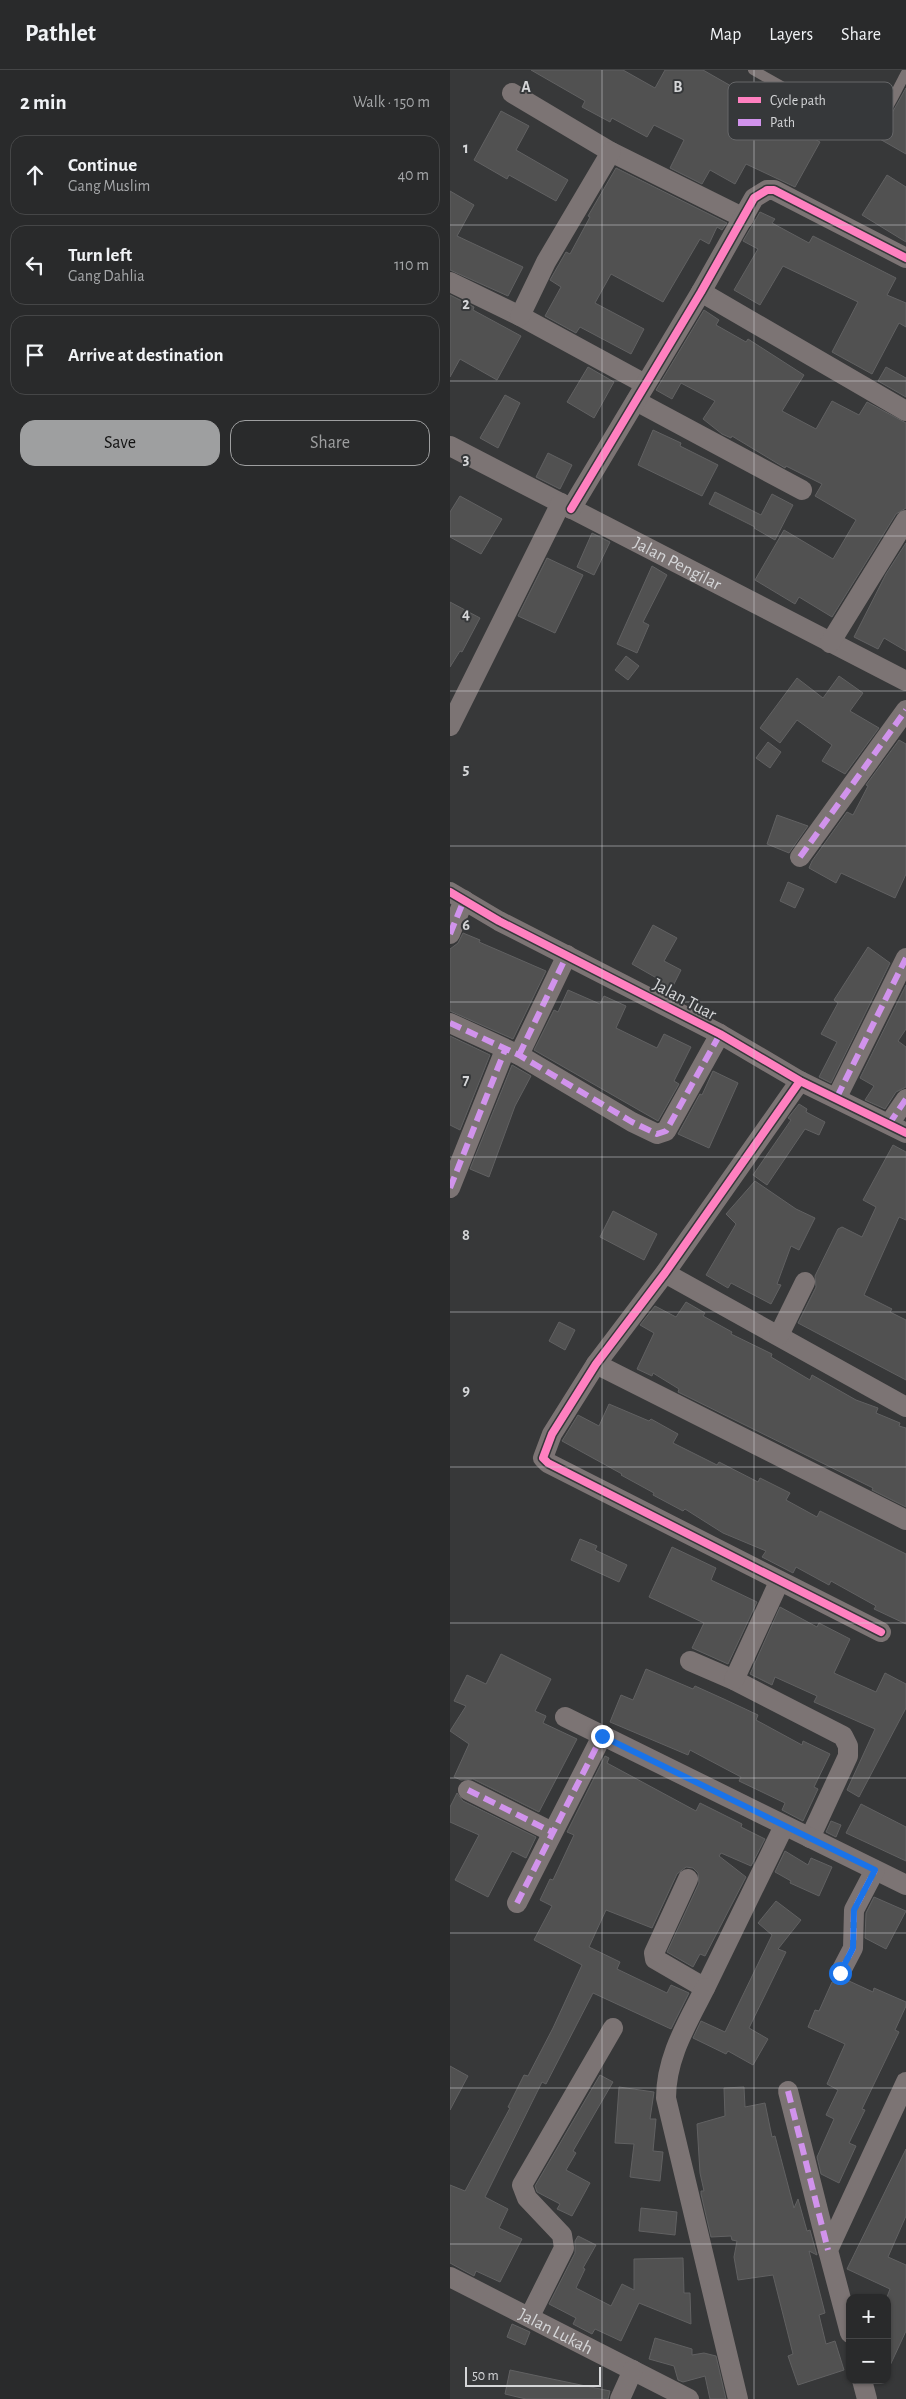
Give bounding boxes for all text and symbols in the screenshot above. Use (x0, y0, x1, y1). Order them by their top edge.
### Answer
text: Pathlet (25, 22, 96, 46)
text: Map (710, 26, 741, 44)
text: Layers (769, 26, 813, 44)
text: Share (841, 26, 881, 44)
text: A (521, 79, 531, 95)
text: B (673, 79, 683, 95)
legend (728, 82, 893, 140)
text: 2 min (20, 92, 67, 113)
text: Walk · 150 m (353, 94, 430, 110)
text: Cycle path (770, 94, 826, 108)
text: Path (770, 116, 795, 130)
text: 1 (463, 140, 469, 156)
text: Continue (68, 156, 137, 175)
icon: ahead (21, 161, 49, 189)
text: 40 m (397, 167, 429, 183)
text: Gang Muslim (68, 178, 150, 194)
text: Turn left (68, 246, 132, 265)
icon: left (21, 251, 49, 279)
text: 110 m (394, 257, 429, 273)
text: Gang Dahlia (68, 268, 145, 284)
text: 2 (462, 296, 470, 312)
icon: arrive (21, 341, 49, 369)
text: Arrive at destination (68, 346, 224, 365)
button: Save (20, 420, 220, 466)
button: Share (230, 420, 430, 466)
text: 3 (463, 451, 470, 467)
street label: Jalan Pengilar (630, 534, 724, 594)
text: 4 (462, 606, 470, 622)
text: 5 (463, 761, 470, 777)
text: 6 (462, 917, 470, 933)
street label: Jalan Tuar (650, 976, 719, 1024)
text: 7 (463, 1072, 470, 1088)
text: 8 (462, 1227, 470, 1243)
text: 9 (462, 1382, 470, 1398)
route end (591, 1725, 614, 1748)
route start (829, 1962, 852, 1985)
map controls (846, 2294, 891, 2384)
button: + (846, 2294, 891, 2339)
street label: Jalan Lukah (516, 2306, 596, 2358)
button: − (846, 2339, 891, 2384)
scale bar (465, 2364, 601, 2387)
text: 50 m (472, 2369, 499, 2383)

